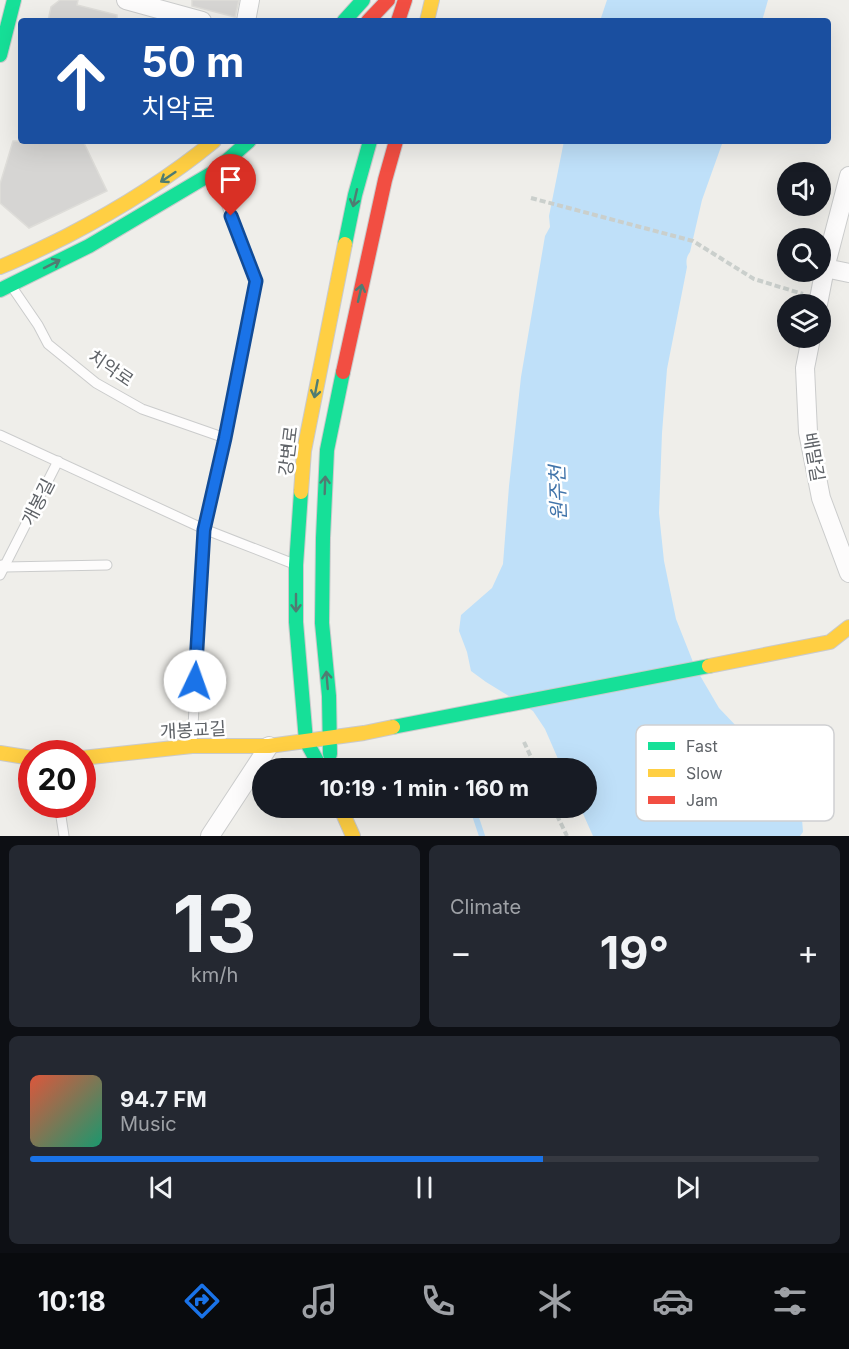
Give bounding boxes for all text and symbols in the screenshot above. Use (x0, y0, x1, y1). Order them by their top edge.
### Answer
text: 50 m (141, 36, 244, 87)
icon: ahead (42, 42, 120, 120)
text: 치악로 (141, 92, 216, 125)
pin (205, 154, 256, 216)
map controls (777, 162, 831, 348)
button: sound (777, 162, 831, 216)
icon: arrive (214, 163, 247, 196)
one-way arrow (161, 171, 177, 183)
one-way arrow (348, 188, 360, 207)
button: search (777, 228, 831, 282)
one-way arrow (43, 258, 61, 270)
one-way arrow (355, 284, 366, 304)
button: layers (777, 294, 831, 348)
street label: 치악로 (85, 345, 137, 391)
one-way arrow (310, 378, 321, 398)
street label: 강변로 (275, 425, 301, 477)
street label: 배말길 (799, 431, 829, 483)
water label: 원주천 (545, 462, 571, 521)
street label: 개봉길 (17, 475, 59, 529)
one-way arrow (320, 475, 331, 495)
one-way arrow (290, 593, 302, 613)
position arrow (163, 649, 227, 713)
one-way arrow (321, 670, 332, 690)
street label: 개봉교길 (159, 718, 227, 742)
legend (636, 725, 834, 821)
text: Fast (686, 736, 718, 756)
speed limit sign: 20 (18, 740, 96, 818)
text: Slow (686, 763, 723, 783)
text: 10:19 · 1 min · 160 m (320, 775, 529, 801)
text: Jam (686, 790, 718, 810)
text: 13 (173, 876, 256, 971)
text: Climate (450, 895, 521, 919)
text: 19° (600, 925, 669, 980)
text: − (450, 932, 472, 972)
text: + (797, 932, 819, 972)
text: km/h (191, 963, 238, 987)
text: 94.7 FM (120, 1086, 207, 1112)
text: Music (120, 1112, 177, 1136)
icon: previous (145, 1171, 178, 1204)
icon: pause (408, 1171, 441, 1204)
icon: next (671, 1171, 704, 1204)
icon: directions (181, 1280, 223, 1322)
icon: music (299, 1280, 341, 1322)
icon: phone (417, 1280, 459, 1322)
icon: climate (534, 1280, 576, 1322)
icon: car (652, 1280, 694, 1322)
icon: filters (769, 1280, 811, 1322)
text: 10:18 (38, 1285, 106, 1318)

